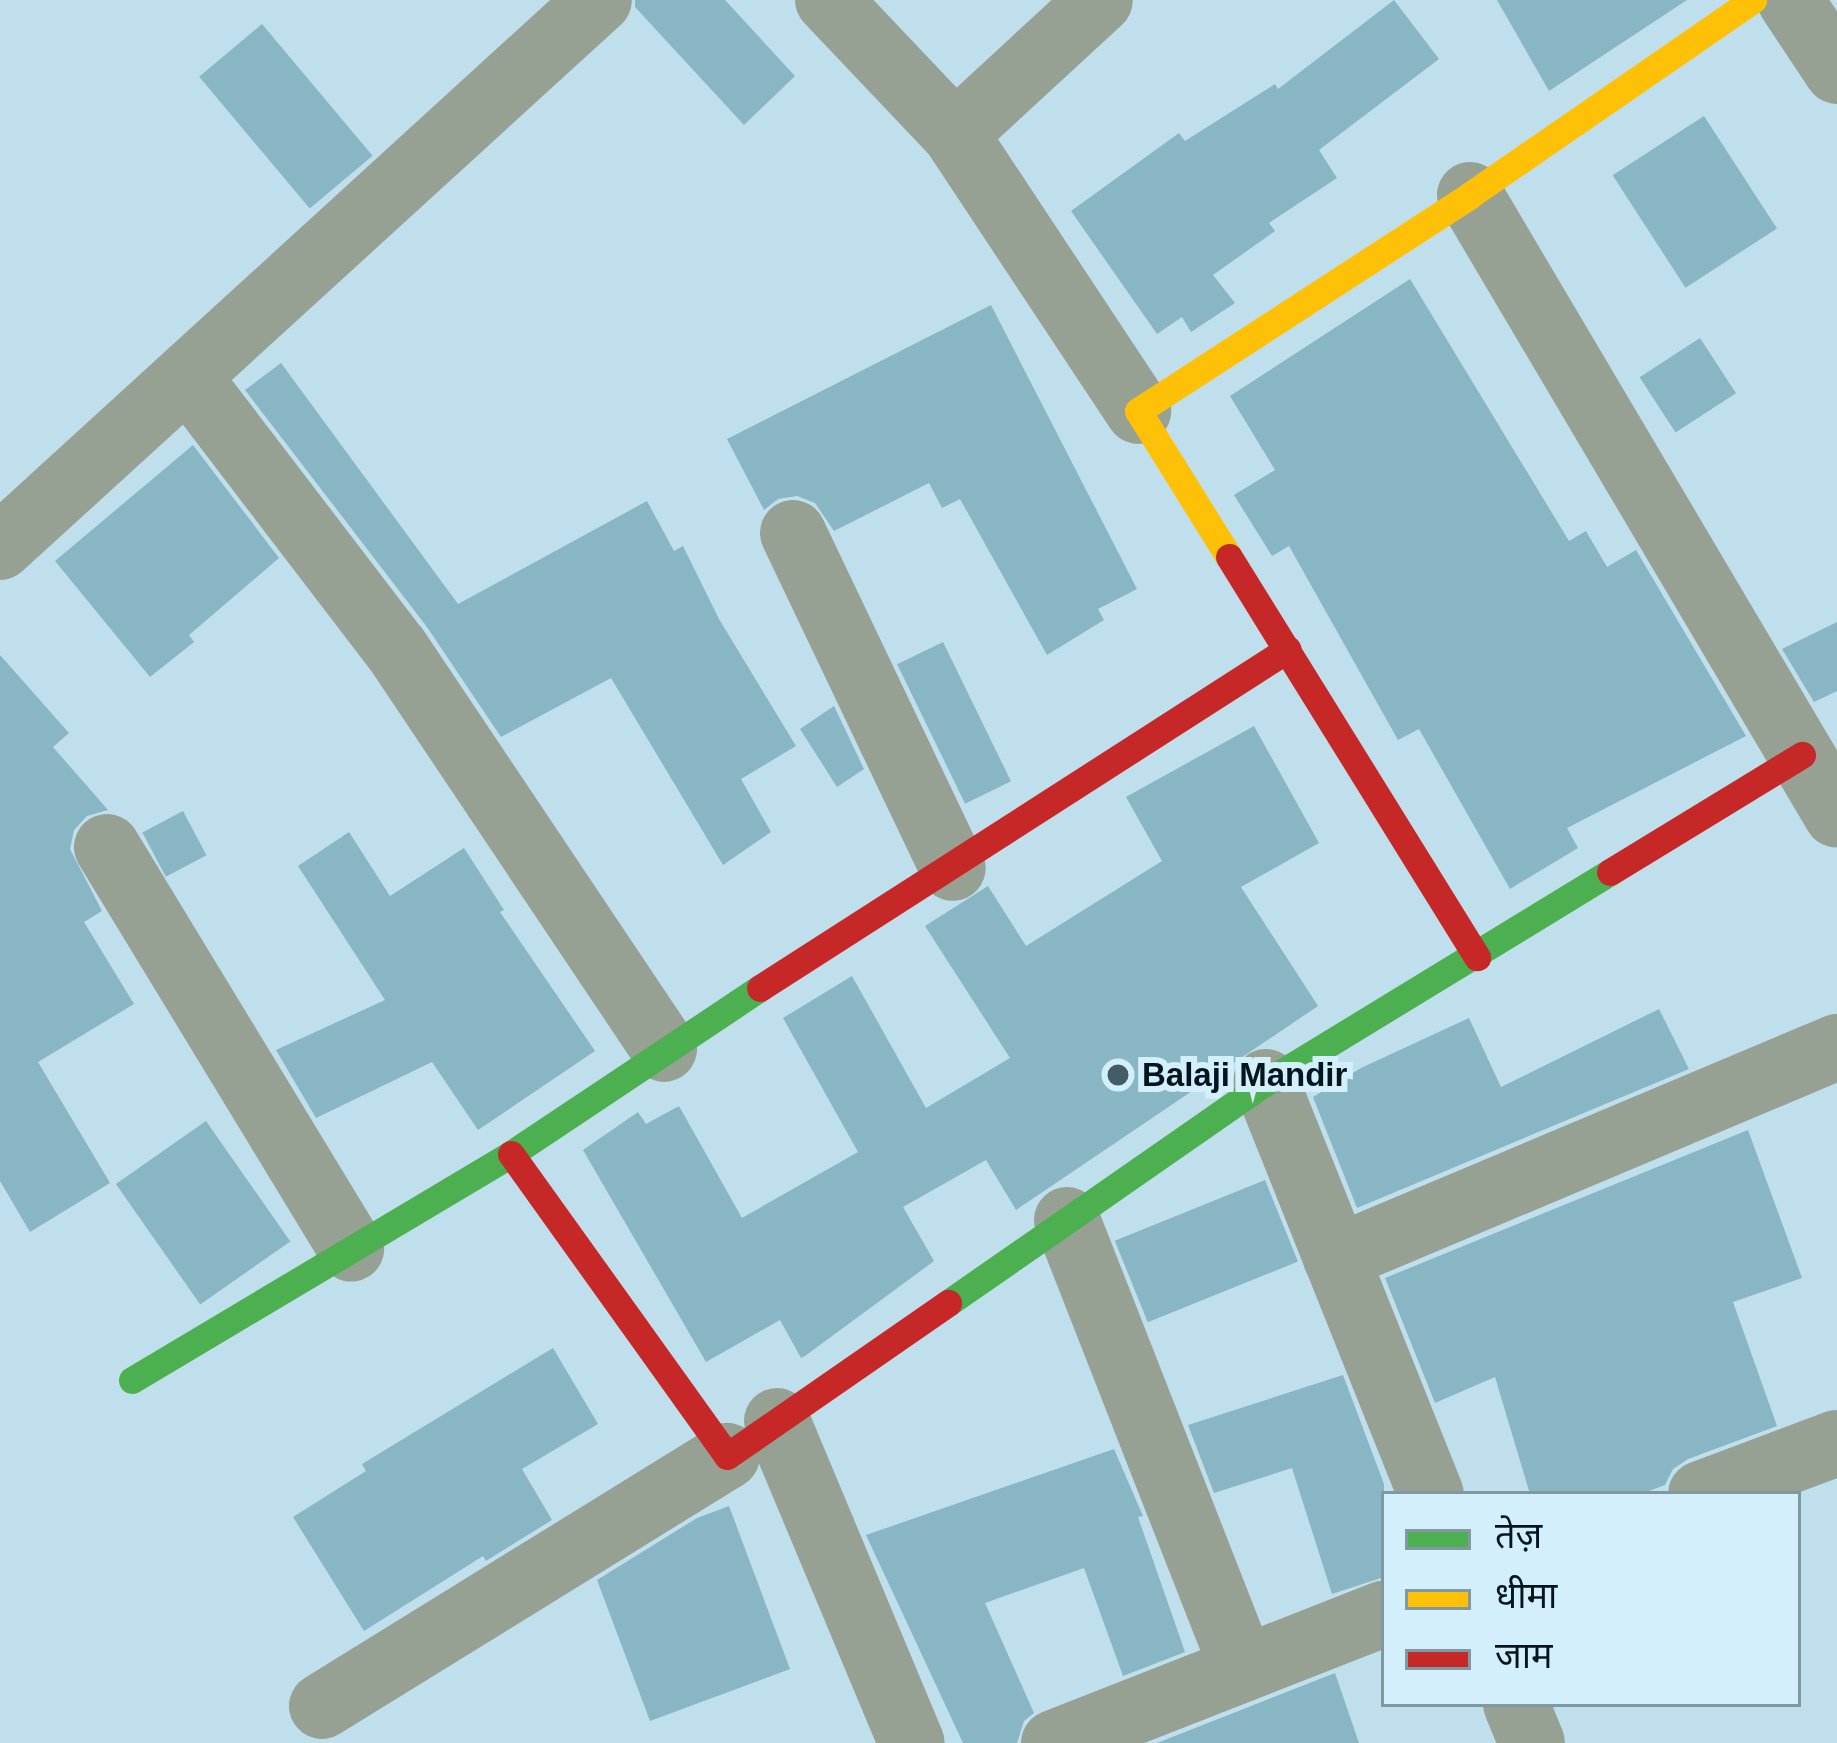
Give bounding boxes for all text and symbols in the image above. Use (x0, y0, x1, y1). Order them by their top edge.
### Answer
place label: Balaji Mandir (1142, 1055, 1347, 1095)
marker: Balaji Mandir (1105, 1062, 1131, 1088)
legend (1381, 1491, 1801, 1707)
text: तेज़ (1495, 1515, 1542, 1556)
text: धीमा (1495, 1575, 1557, 1616)
text: जाम (1495, 1635, 1553, 1676)

